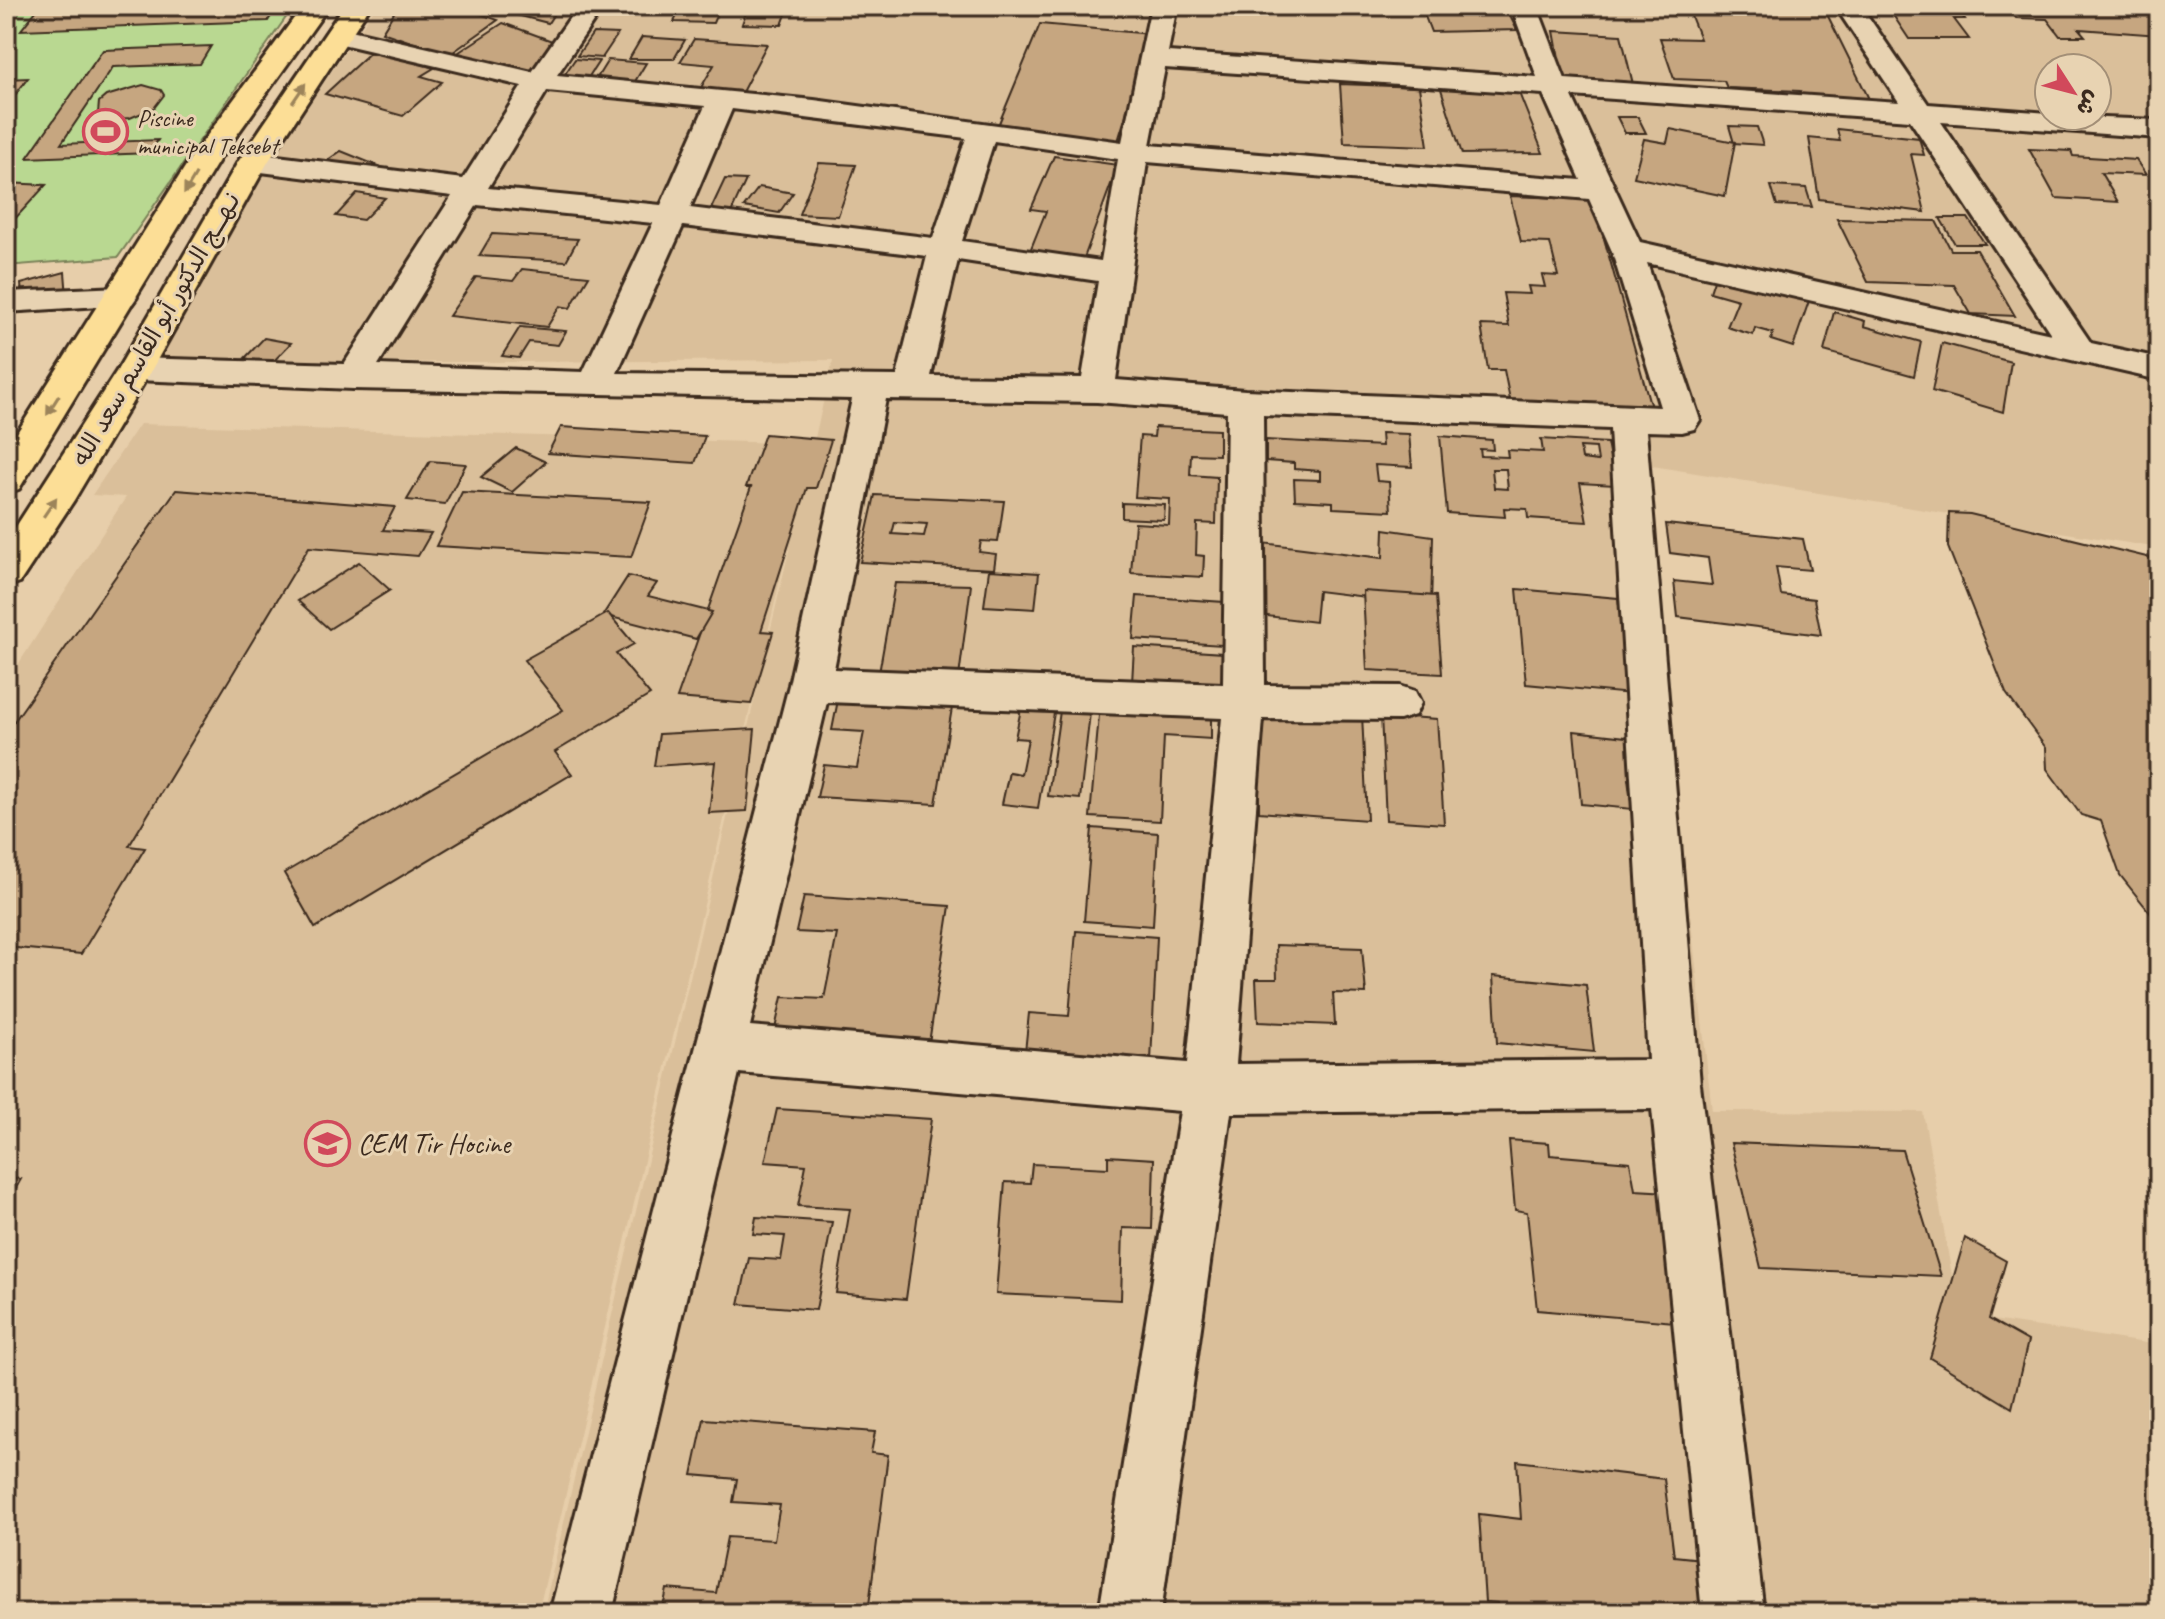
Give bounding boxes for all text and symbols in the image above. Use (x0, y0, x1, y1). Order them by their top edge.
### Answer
north arrow (2033, 52, 2113, 132)
one-way arrow (291, 82, 306, 103)
text: ش (2070, 85, 2107, 121)
place label: Piscine municipal Teksebt (137, 103, 281, 161)
sports icon: Piscine municipal Teksebt (82, 108, 130, 156)
one-way arrow (183, 173, 197, 195)
street label: نـهـــج الدكتور أبو القاسم سعد الله (65, 187, 249, 473)
one-way arrow (46, 394, 60, 416)
one-way arrow (42, 497, 57, 518)
school or university icon: CEM Tir Hocine (303, 1119, 351, 1167)
place label: CEM Tir Hocine (358, 1126, 512, 1161)

